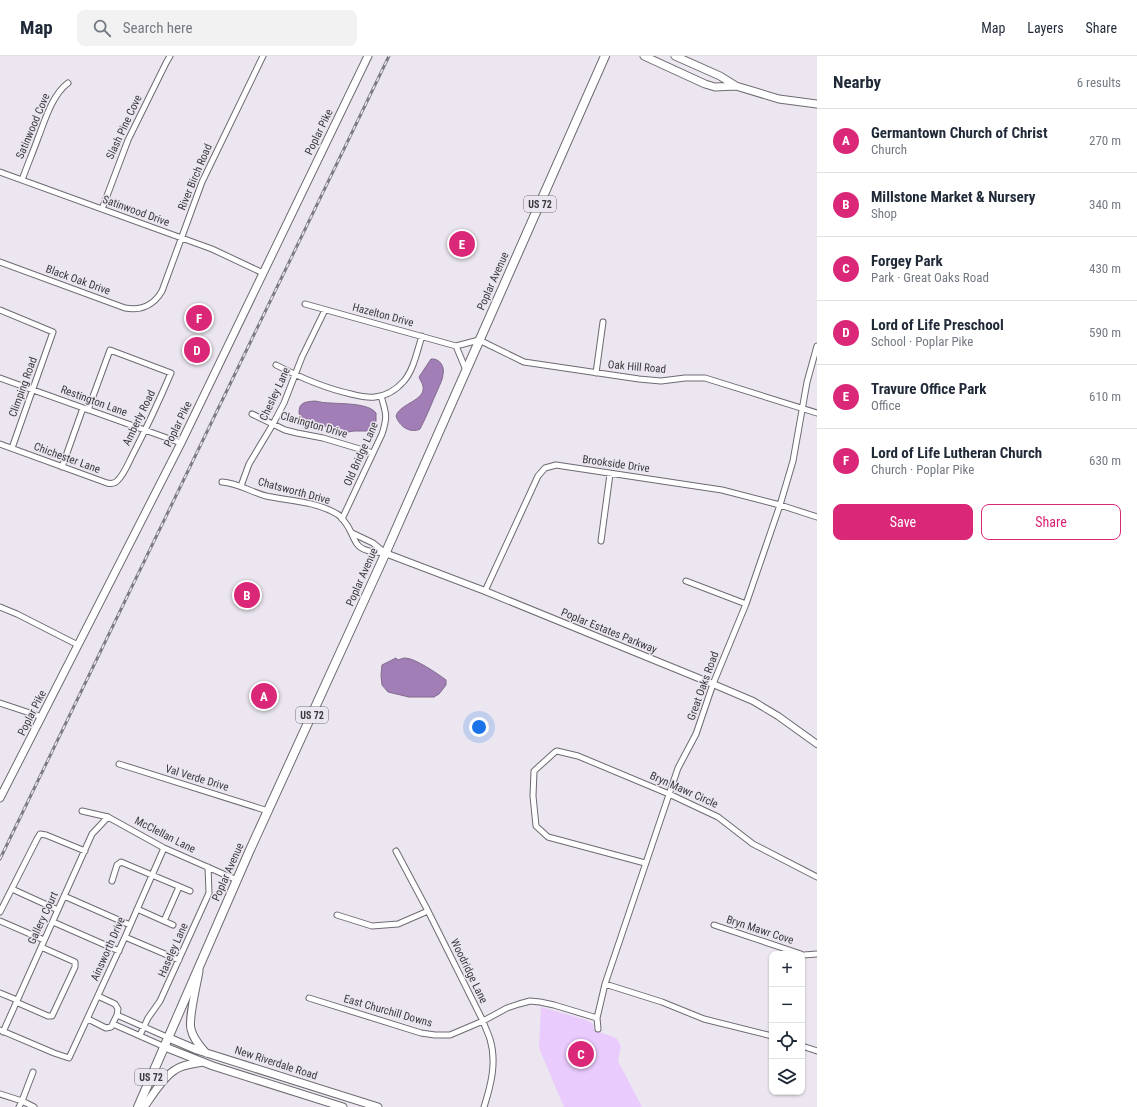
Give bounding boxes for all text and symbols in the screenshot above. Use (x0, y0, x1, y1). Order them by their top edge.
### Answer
search box (77, 10, 357, 46)
text: Map (20, 16, 53, 39)
icon: search (91, 17, 113, 39)
text: Search here (123, 19, 193, 37)
text: Map (981, 20, 1005, 36)
text: Layers (1027, 20, 1064, 36)
text: Share (1086, 20, 1117, 36)
text: Nearby (833, 72, 881, 92)
text: 6 results (1077, 75, 1121, 90)
street label: Satinwood Cove (13, 91, 53, 161)
street label: Slash Pine Cove (103, 93, 145, 161)
street label: Poplar Pike (302, 107, 336, 157)
text: Germantown Church of Christ (871, 124, 1047, 142)
text: A (842, 133, 850, 148)
text: 270 m (1089, 133, 1121, 148)
street label: River Birch Road (175, 142, 215, 212)
text: Church (871, 142, 907, 157)
text: Millstone Market & Nursery (871, 188, 1035, 206)
street label: Satinwood Drive (101, 193, 171, 229)
road number: US 72 (524, 196, 556, 212)
text: B (842, 197, 850, 212)
text: 340 m (1089, 197, 1121, 212)
text: Shop (871, 206, 897, 221)
pin: E (449, 229, 475, 259)
street label: Poplar Avenue (474, 250, 512, 312)
text: Forgey Park (871, 252, 943, 270)
text: C (842, 261, 850, 276)
text: 430 m (1089, 261, 1121, 276)
street label: Black Oak Drive (44, 262, 112, 298)
text: Park · Great Oaks Road (871, 270, 989, 285)
street label: Hazelton Drive (351, 301, 415, 329)
pin: F (186, 303, 212, 333)
text: Lord of Life Preschool (871, 316, 1004, 334)
text: D (842, 325, 850, 340)
text: 590 m (1089, 325, 1121, 340)
text: School · Poplar Pike (871, 334, 973, 349)
pin: D (184, 335, 210, 365)
street label: Climping Road (6, 355, 40, 419)
street label: Oak Hill Road (607, 358, 667, 376)
street label: Chesley Lane (257, 365, 293, 423)
text: Travure Office Park (871, 380, 986, 398)
street label: Restington Lane (59, 383, 129, 419)
street label: Amberly Road (120, 388, 158, 448)
text: E (843, 389, 849, 404)
text: 610 m (1089, 389, 1121, 404)
text: Office (871, 398, 901, 413)
street label: Poplar Pike (161, 399, 195, 449)
street label: Clarington Drive (279, 409, 349, 441)
street label: Old Bridge Lane (341, 420, 381, 488)
street label: Chichester Lane (32, 440, 102, 476)
text: Lord of Life Lutheran Church (871, 444, 1042, 462)
street label: Brookside Drive (581, 453, 651, 475)
text: F (843, 453, 849, 468)
text: 630 m (1089, 453, 1121, 468)
text: Church · Poplar Pike (871, 462, 974, 477)
street label: Chatsworth Drive (256, 475, 332, 507)
button: Save (833, 504, 973, 540)
button: Share (981, 504, 1121, 540)
street label: Poplar Avenue (343, 546, 381, 608)
pin: B (234, 580, 260, 610)
street label: Poplar Estates Parkway (559, 606, 659, 656)
street label: Great Oaks Road (685, 650, 721, 722)
pin: A (251, 681, 277, 711)
street label: Poplar Pike (15, 688, 49, 738)
road number: US 72 (296, 707, 328, 723)
your location (469, 717, 489, 737)
street label: Val Verde Drive (164, 762, 230, 794)
street label: Bryn Mawr Circle (648, 769, 720, 811)
street label: McClellan Lane (132, 814, 198, 856)
street label: Poplar Avenue (209, 841, 247, 903)
street label: Gallery Court (25, 890, 61, 946)
street label: Bryn Mawr Cove (725, 913, 795, 947)
street label: Ainsworth Drive (88, 915, 128, 983)
street label: Haseley Lane (155, 921, 191, 979)
street label: Woodridge Lane (448, 937, 490, 1005)
map controls (769, 951, 805, 1095)
button: + (769, 951, 805, 987)
button: − (769, 987, 805, 1023)
street label: East Churchill Downs (342, 992, 434, 1030)
button: locate (769, 1023, 805, 1059)
pin: C (568, 1039, 594, 1069)
street label: New Riverdale Road (233, 1044, 319, 1082)
button: layers (769, 1059, 805, 1095)
road number: US 72 (135, 1069, 167, 1085)

